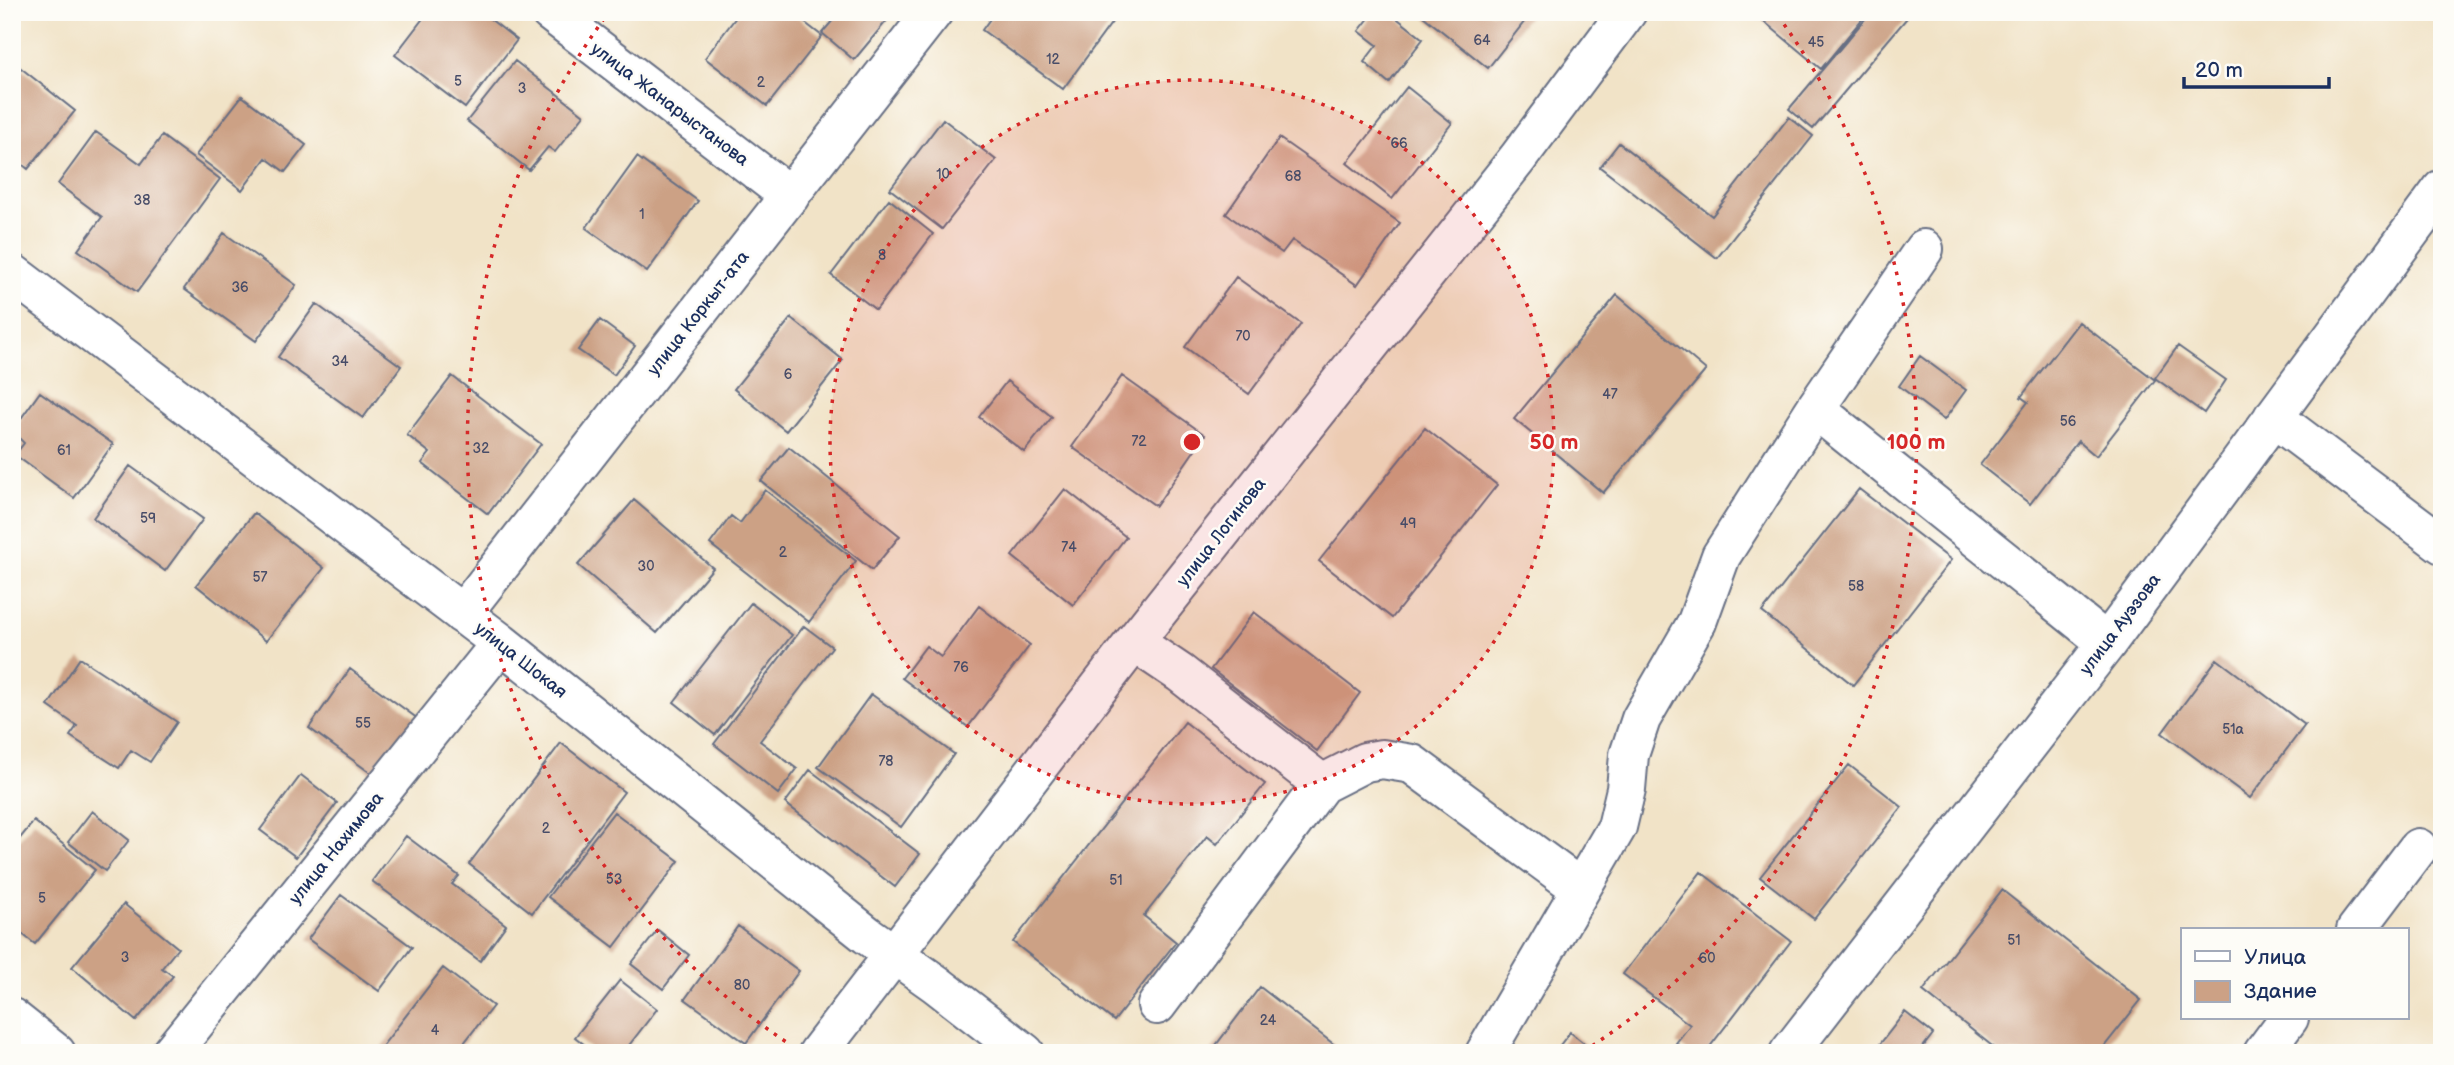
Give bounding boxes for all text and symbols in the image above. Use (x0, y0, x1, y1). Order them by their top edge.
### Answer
house number: 64 (1473, 32, 1491, 49)
house number: 45 (1808, 34, 1824, 51)
street label: улица Жанарыстанова (587, 38, 753, 171)
scale bar (2184, 46, 2330, 90)
house number: 12 (1046, 51, 1061, 68)
text: 20 m (2195, 58, 2243, 83)
house number: 5 (454, 73, 462, 90)
house number: 2 (757, 74, 766, 91)
house number: 3 (518, 80, 526, 97)
house number: 66 (1390, 135, 1408, 152)
house number: 10 (936, 166, 950, 183)
house number: 68 (1285, 168, 1301, 185)
house number: 38 (134, 192, 150, 209)
house number: 1 (639, 206, 645, 223)
street label: улица Коркыт-ата (643, 246, 754, 380)
house number: 8 (878, 247, 886, 264)
house number: 36 (231, 279, 249, 296)
house number: 70 (1235, 328, 1251, 345)
house number: 34 (331, 353, 349, 370)
house number: 6 (784, 366, 793, 383)
house number: 47 (1602, 386, 1618, 403)
house number: 56 (2060, 413, 2077, 430)
centre of rings (1180, 430, 1204, 454)
text: 50 m (1530, 430, 1578, 455)
text: 100 m (1887, 430, 1945, 455)
house number: 72 (1131, 433, 1147, 450)
house number: 32 (473, 440, 490, 457)
house number: 61 (57, 442, 71, 459)
street label: улица Логинова (1172, 473, 1271, 591)
house number: 59 (140, 510, 156, 527)
house number: 49 (1400, 515, 1416, 532)
house number: 74 (1061, 539, 1077, 556)
house number: 2 (779, 544, 788, 561)
house number: 30 (638, 558, 654, 575)
house number: 57 (253, 569, 268, 586)
street label: улица Ауэзова (2076, 569, 2165, 679)
house number: 58 (1848, 578, 1864, 595)
street label: улица Шокая (470, 618, 571, 703)
house number: 76 (953, 659, 969, 676)
house number: 55 (355, 715, 371, 732)
house number: 51а (2222, 721, 2245, 738)
house number: 78 (878, 753, 894, 770)
street label: улица Нахимова (285, 788, 388, 909)
house number: 2 (542, 820, 551, 837)
house number: 53 (606, 871, 622, 888)
house number: 51 (1109, 872, 1123, 889)
house number: 5 (38, 890, 46, 907)
legend (2181, 928, 2408, 1020)
house number: 51 (2007, 932, 2021, 949)
text: Улица (2244, 945, 2307, 970)
house number: 3 (121, 949, 129, 966)
house number: 60 (1699, 950, 1715, 967)
house number: 80 (734, 977, 750, 994)
text: Здание (2244, 979, 2317, 1004)
house number: 24 (1260, 1012, 1277, 1029)
house number: 4 (431, 1022, 440, 1039)

